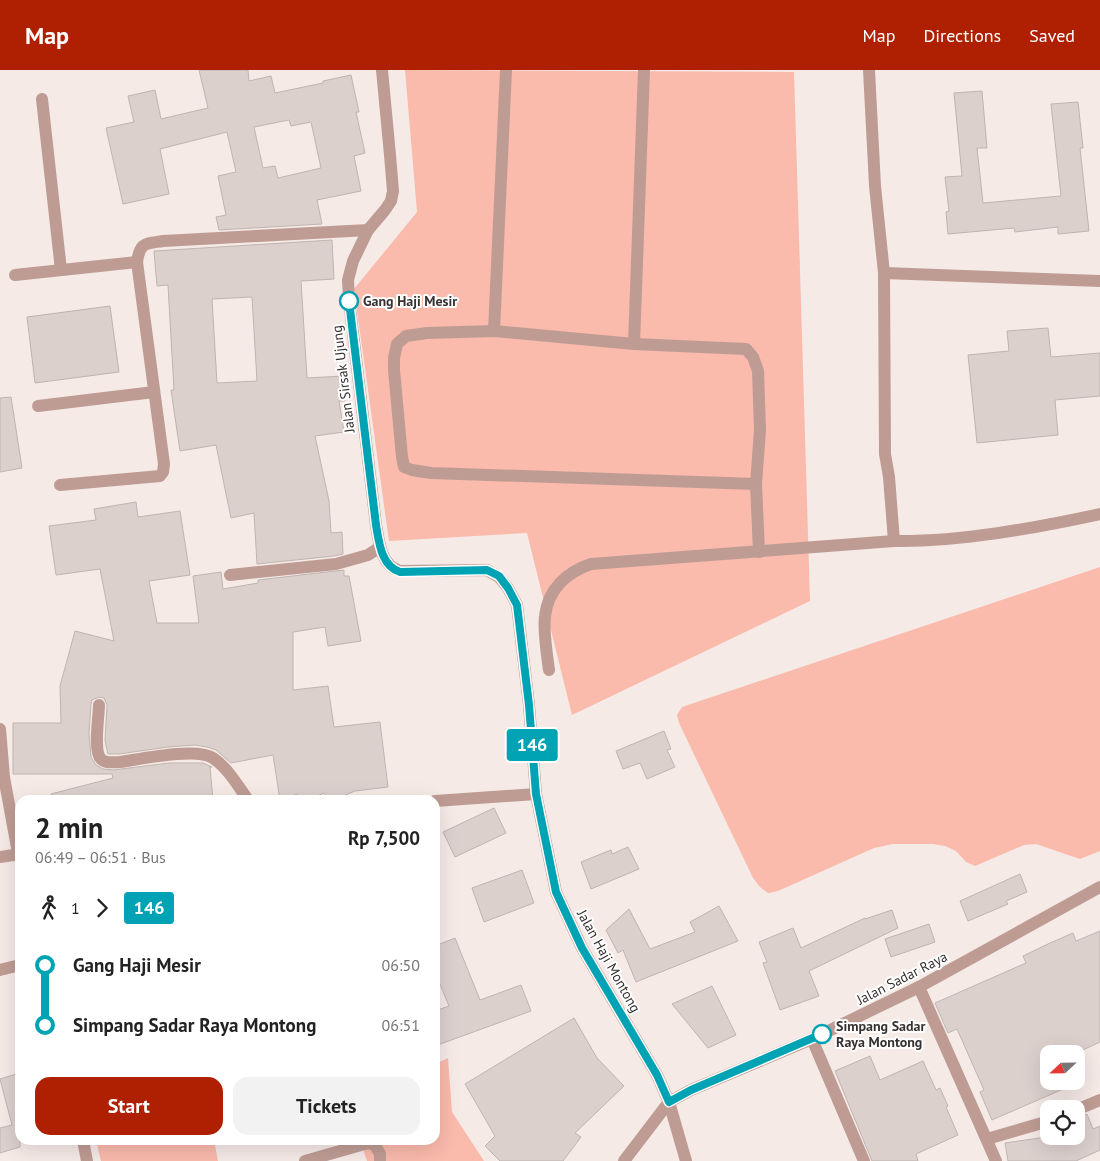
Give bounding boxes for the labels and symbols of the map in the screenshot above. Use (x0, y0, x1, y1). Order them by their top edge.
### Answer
marker: Gang Haji Mesir (339, 291, 359, 311)
place label: Gang Haji Mesir (363, 292, 457, 310)
street label: Jalan Sirsak Ujung (327, 324, 359, 435)
line badge: 146 (503, 729, 561, 761)
street label: Jalan Haji Montong (573, 906, 645, 1015)
street label: Jalan Sadar Raya (853, 947, 950, 1009)
place label: Simpang Sadar Raya Montong (836, 1017, 925, 1051)
marker: Simpang Sadar Raya Montong (812, 1024, 832, 1044)
north arrow (1040, 1045, 1085, 1090)

